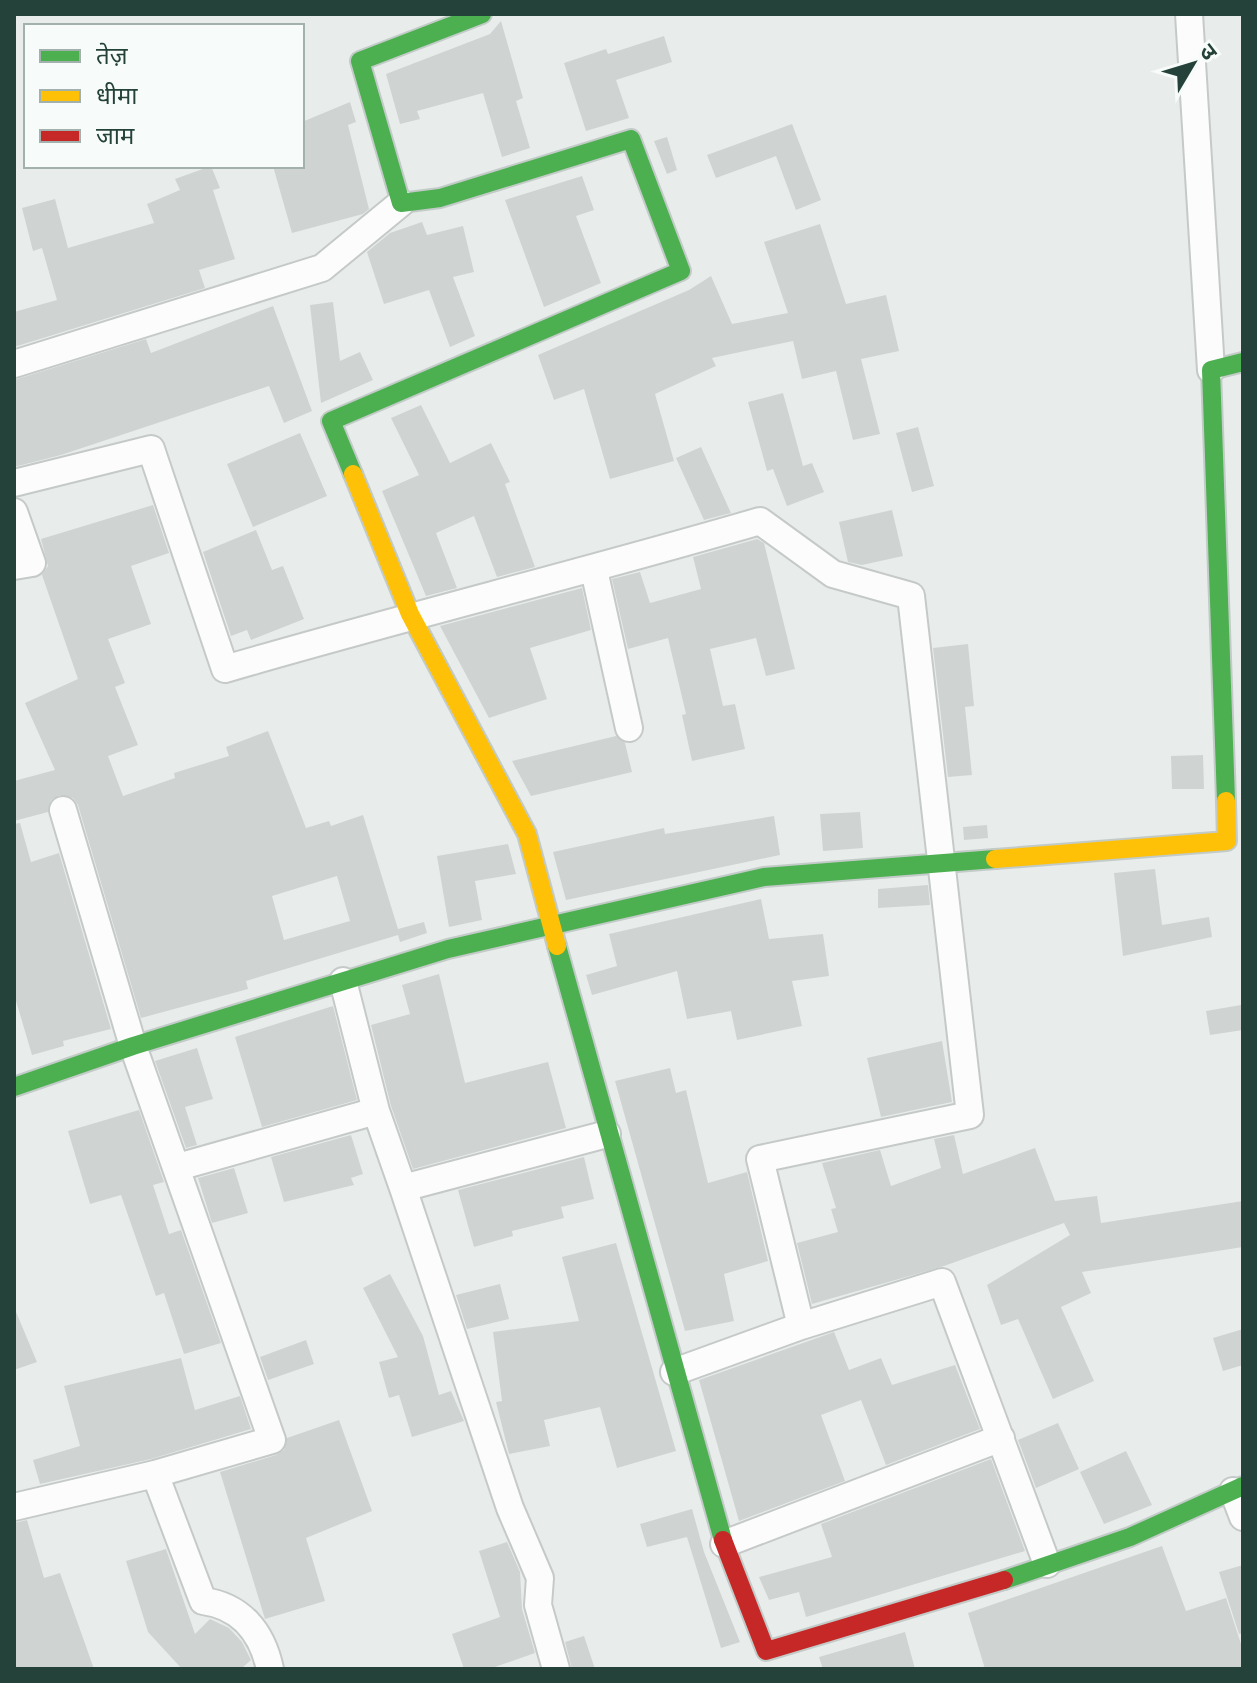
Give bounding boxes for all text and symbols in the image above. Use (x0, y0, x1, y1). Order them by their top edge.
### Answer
legend (24, 24, 304, 168)
north arrow (1153, 24, 1233, 104)
text: उ (1194, 39, 1224, 66)
text: तेज़ (96, 41, 129, 70)
text: धीमा (96, 81, 138, 110)
text: जाम (96, 121, 135, 150)

